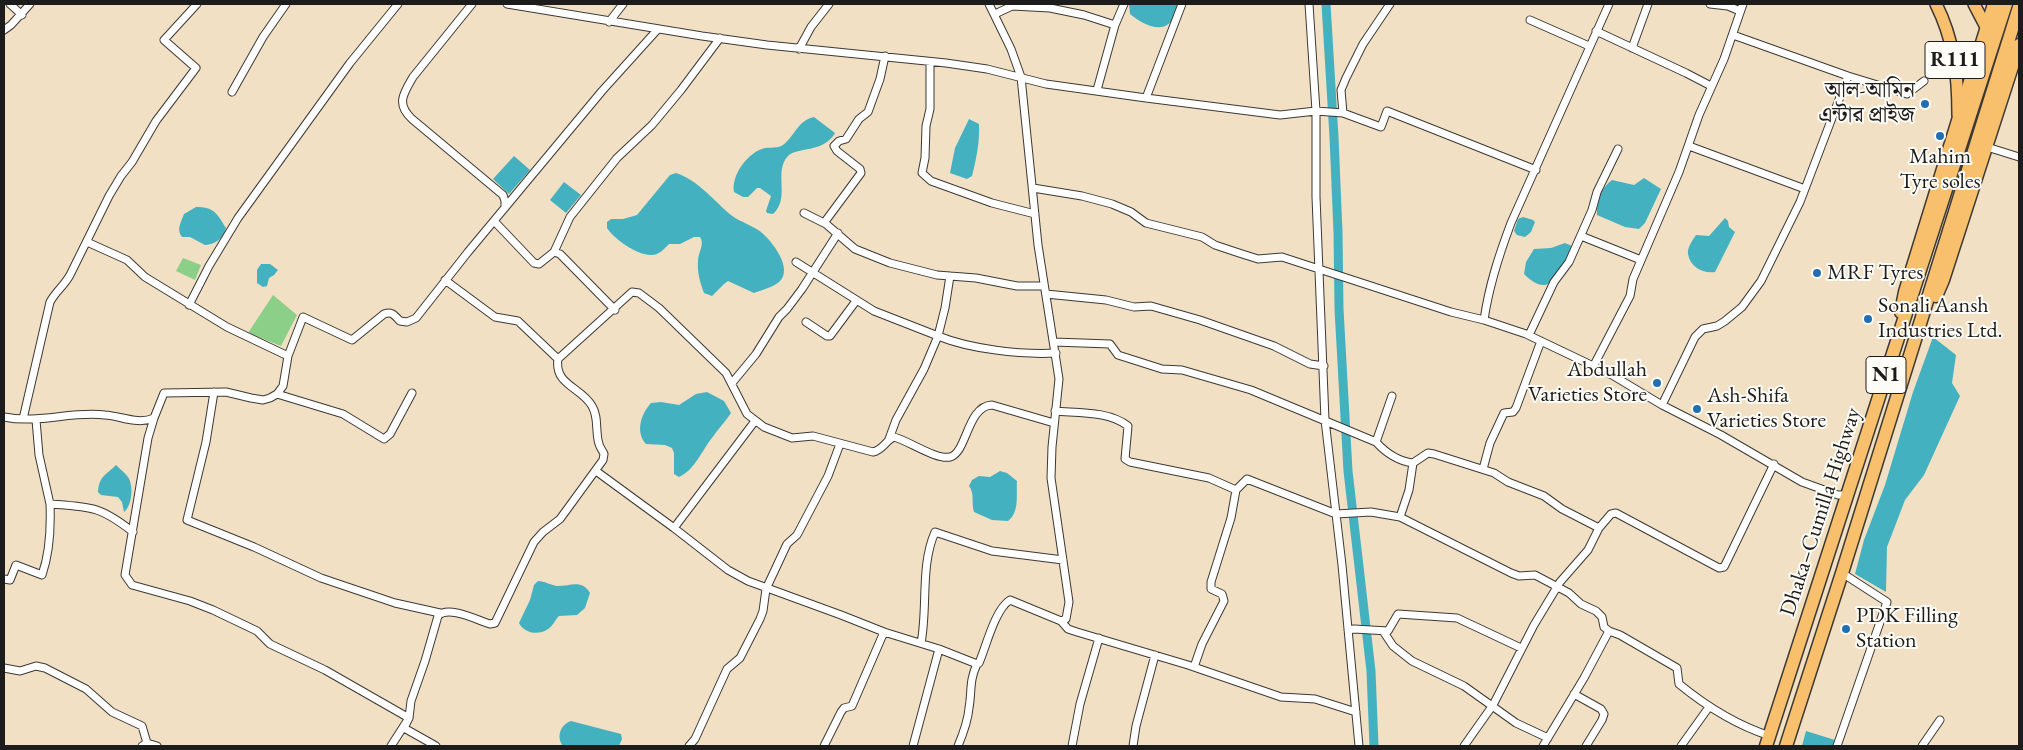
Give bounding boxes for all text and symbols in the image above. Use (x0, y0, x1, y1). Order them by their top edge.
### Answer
road number: R111 (1925, 42, 1985, 78)
place label: আল-আমিন এন্টার প্রাইজ (1818, 78, 1915, 130)
marker: আল-আমিন এন্টার প্রাইজ (1919, 98, 1931, 110)
marker: Mahim Tyre soles (1934, 130, 1946, 142)
place label: Mahim Tyre soles (1899, 144, 1981, 195)
place label: MRF Tyres (1827, 260, 1923, 286)
marker: MRF Tyres (1811, 267, 1823, 279)
place label: Sonali Aansh Industries Ltd. (1878, 293, 2003, 344)
marker: Sonali Aansh Industries Ltd. (1862, 313, 1874, 325)
road number: N1 (1866, 356, 1906, 394)
place label: Abdullah Varieties Store (1528, 357, 1647, 408)
marker: Abdullah Varieties Store (1651, 377, 1663, 389)
place label: Ash-Shifa Varieties Store (1707, 383, 1826, 434)
marker: Ash-Shifa Varieties Store (1691, 403, 1703, 415)
street label: Dhaka–Cumilla Highway (1775, 404, 1867, 620)
place label: PDK Filling Station (1856, 603, 1958, 654)
marker: PDK Filling Station (1840, 623, 1852, 635)

